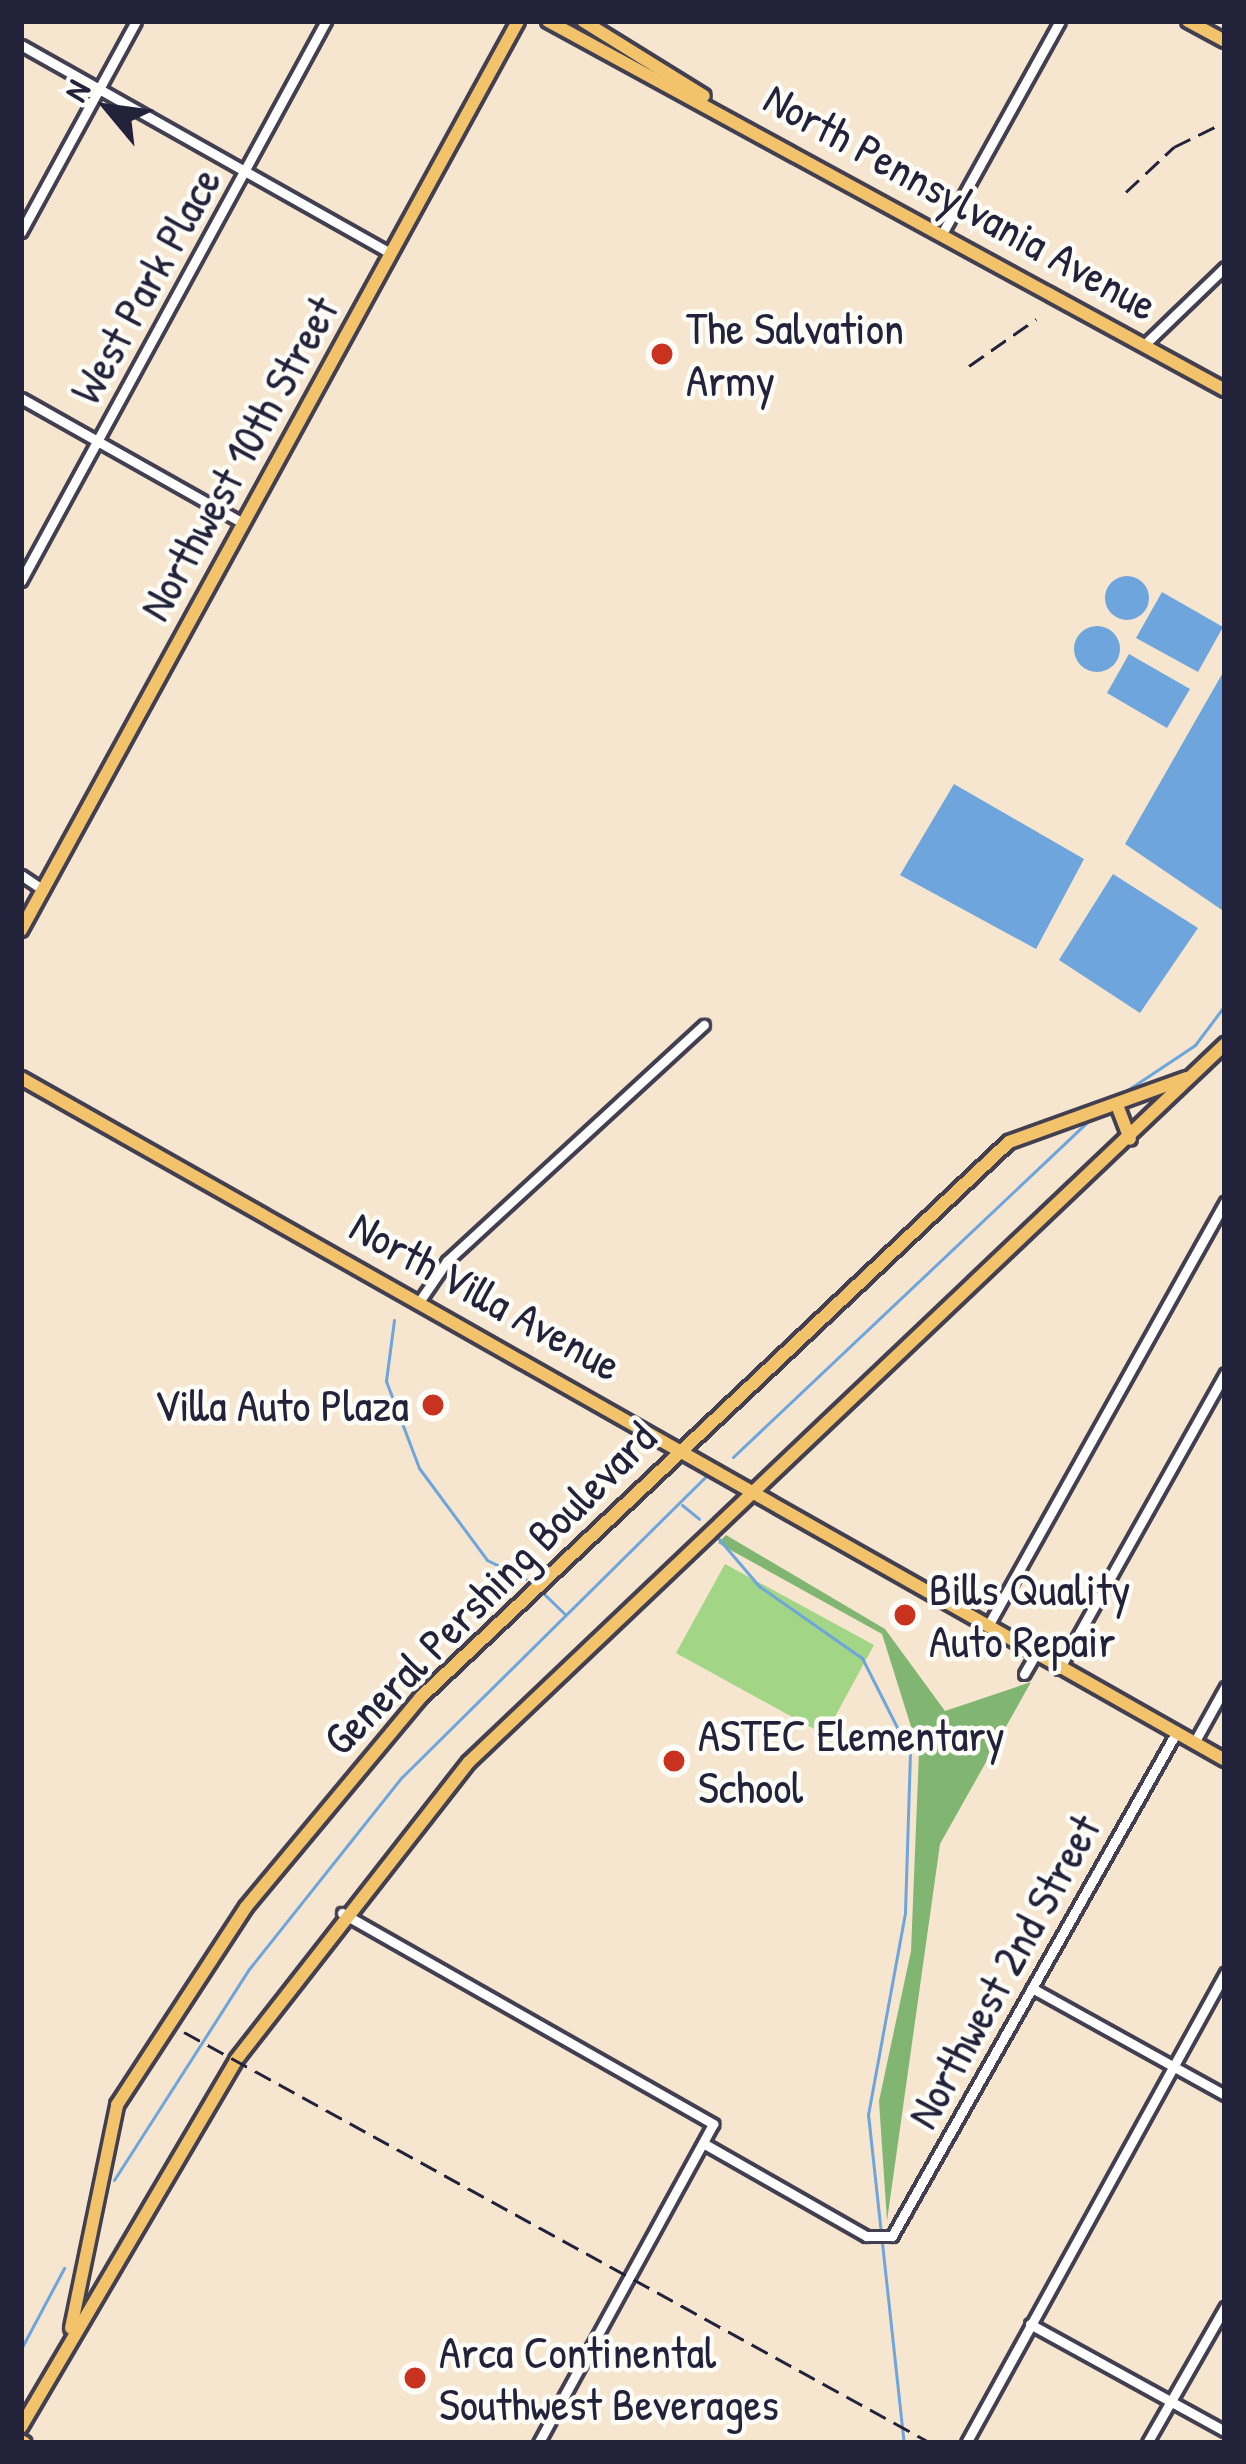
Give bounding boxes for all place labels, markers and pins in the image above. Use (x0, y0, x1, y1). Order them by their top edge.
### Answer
place label: The Salvation Army (686, 301, 904, 407)
marker: The Salvation Army (649, 341, 675, 367)
place label: Villa Auto Plaza (154, 1378, 409, 1432)
marker: Villa Auto Plaza (420, 1392, 446, 1418)
place label: Bills Quality Auto Repair (929, 1562, 1131, 1668)
marker: Bills Quality Auto Repair (892, 1602, 918, 1628)
place label: ASTEC Elementary School (698, 1708, 1005, 1814)
marker: ASTEC Elementary School (661, 1748, 687, 1774)
place label: Arca Continental Southwest Beverages (439, 2325, 779, 2431)
marker: Arca Continental Southwest Beverages (402, 2365, 428, 2391)

